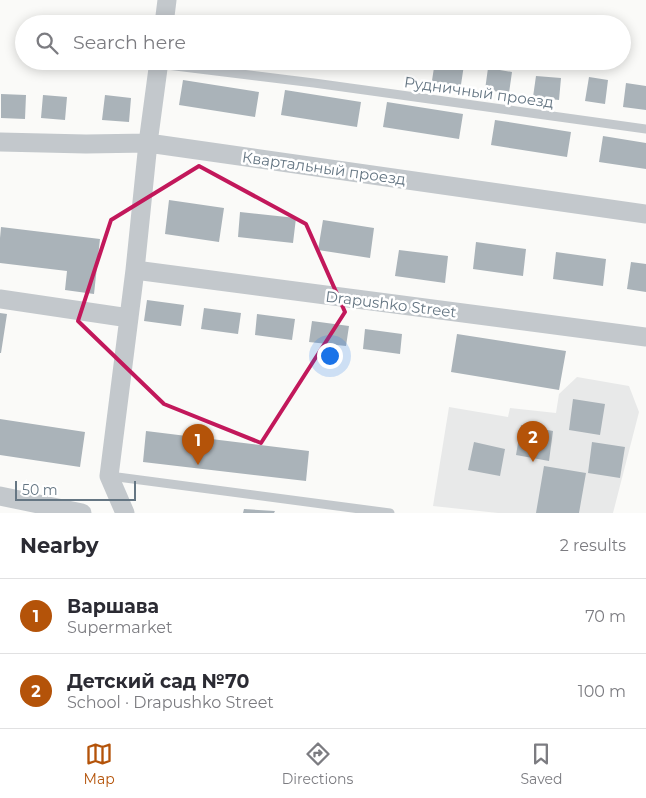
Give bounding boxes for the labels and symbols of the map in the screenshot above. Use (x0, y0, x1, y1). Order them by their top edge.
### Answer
street label: Рудничный проезд (403, 72, 555, 112)
street label: Квартальный проезд (241, 147, 407, 189)
street label: Drapushko Street (324, 287, 458, 321)
your location (317, 343, 343, 369)
pin: 2 (517, 421, 549, 462)
pin: 1 (182, 424, 214, 465)
scale bar (15, 478, 136, 501)

